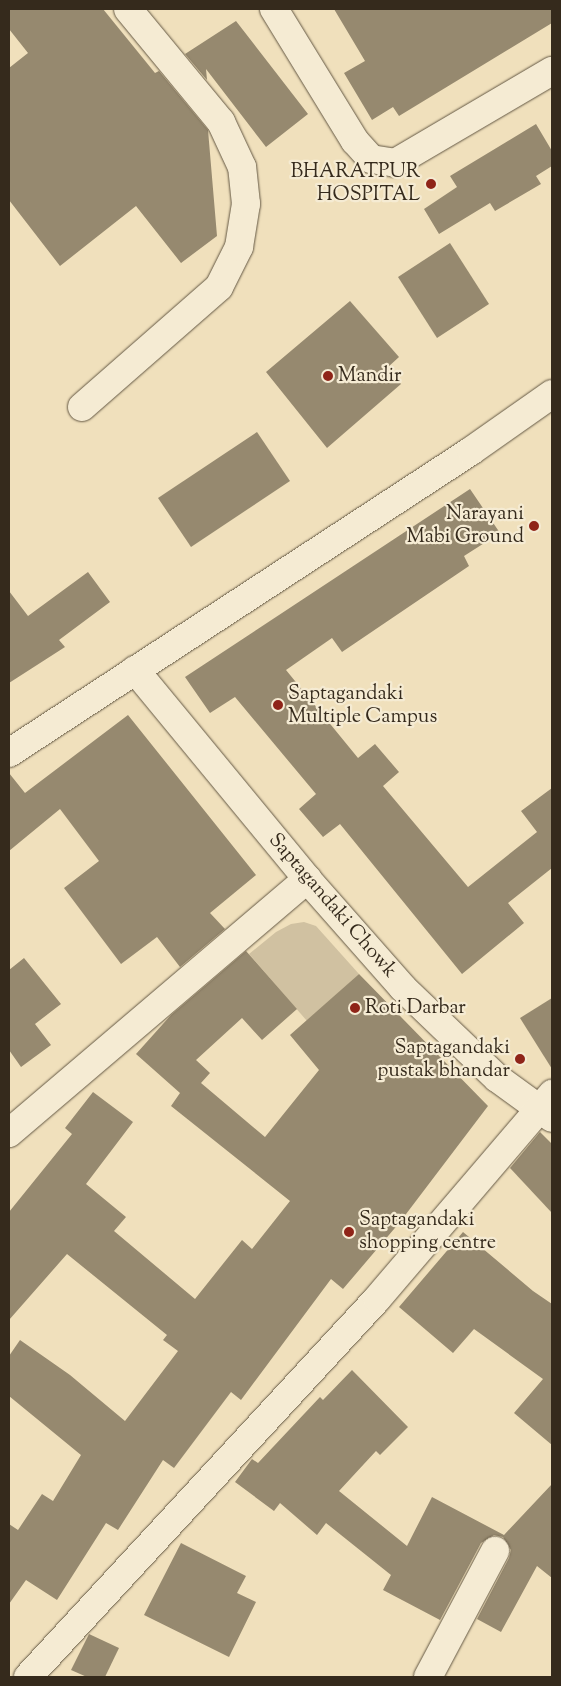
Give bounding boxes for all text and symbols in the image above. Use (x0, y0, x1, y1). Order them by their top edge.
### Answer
place label: BHARATPUR HOSPITAL (291, 160, 420, 207)
marker: BHARATPUR HOSPITAL (424, 177, 438, 191)
place label: Mandir (338, 364, 402, 388)
marker: Mandir (322, 370, 334, 382)
place label: Narayani Mabi Ground (406, 502, 524, 549)
marker: Narayani Mabi Ground (528, 520, 540, 532)
place label: Saptagandaki Multiple Campus (288, 682, 437, 729)
marker: Saptagandaki Multiple Campus (272, 699, 284, 711)
street label: Saptagandaki Chowk (263, 829, 401, 983)
place label: Roti Darbar (365, 996, 466, 1020)
marker: Roti Darbar (349, 1002, 361, 1014)
place label: Saptagandaki pustak bhandar (377, 1036, 510, 1083)
marker: Saptagandaki pustak bhandar (514, 1053, 526, 1065)
place label: Saptagandaki shopping centre (359, 1208, 496, 1255)
marker: Saptagandaki shopping centre (343, 1226, 355, 1238)

